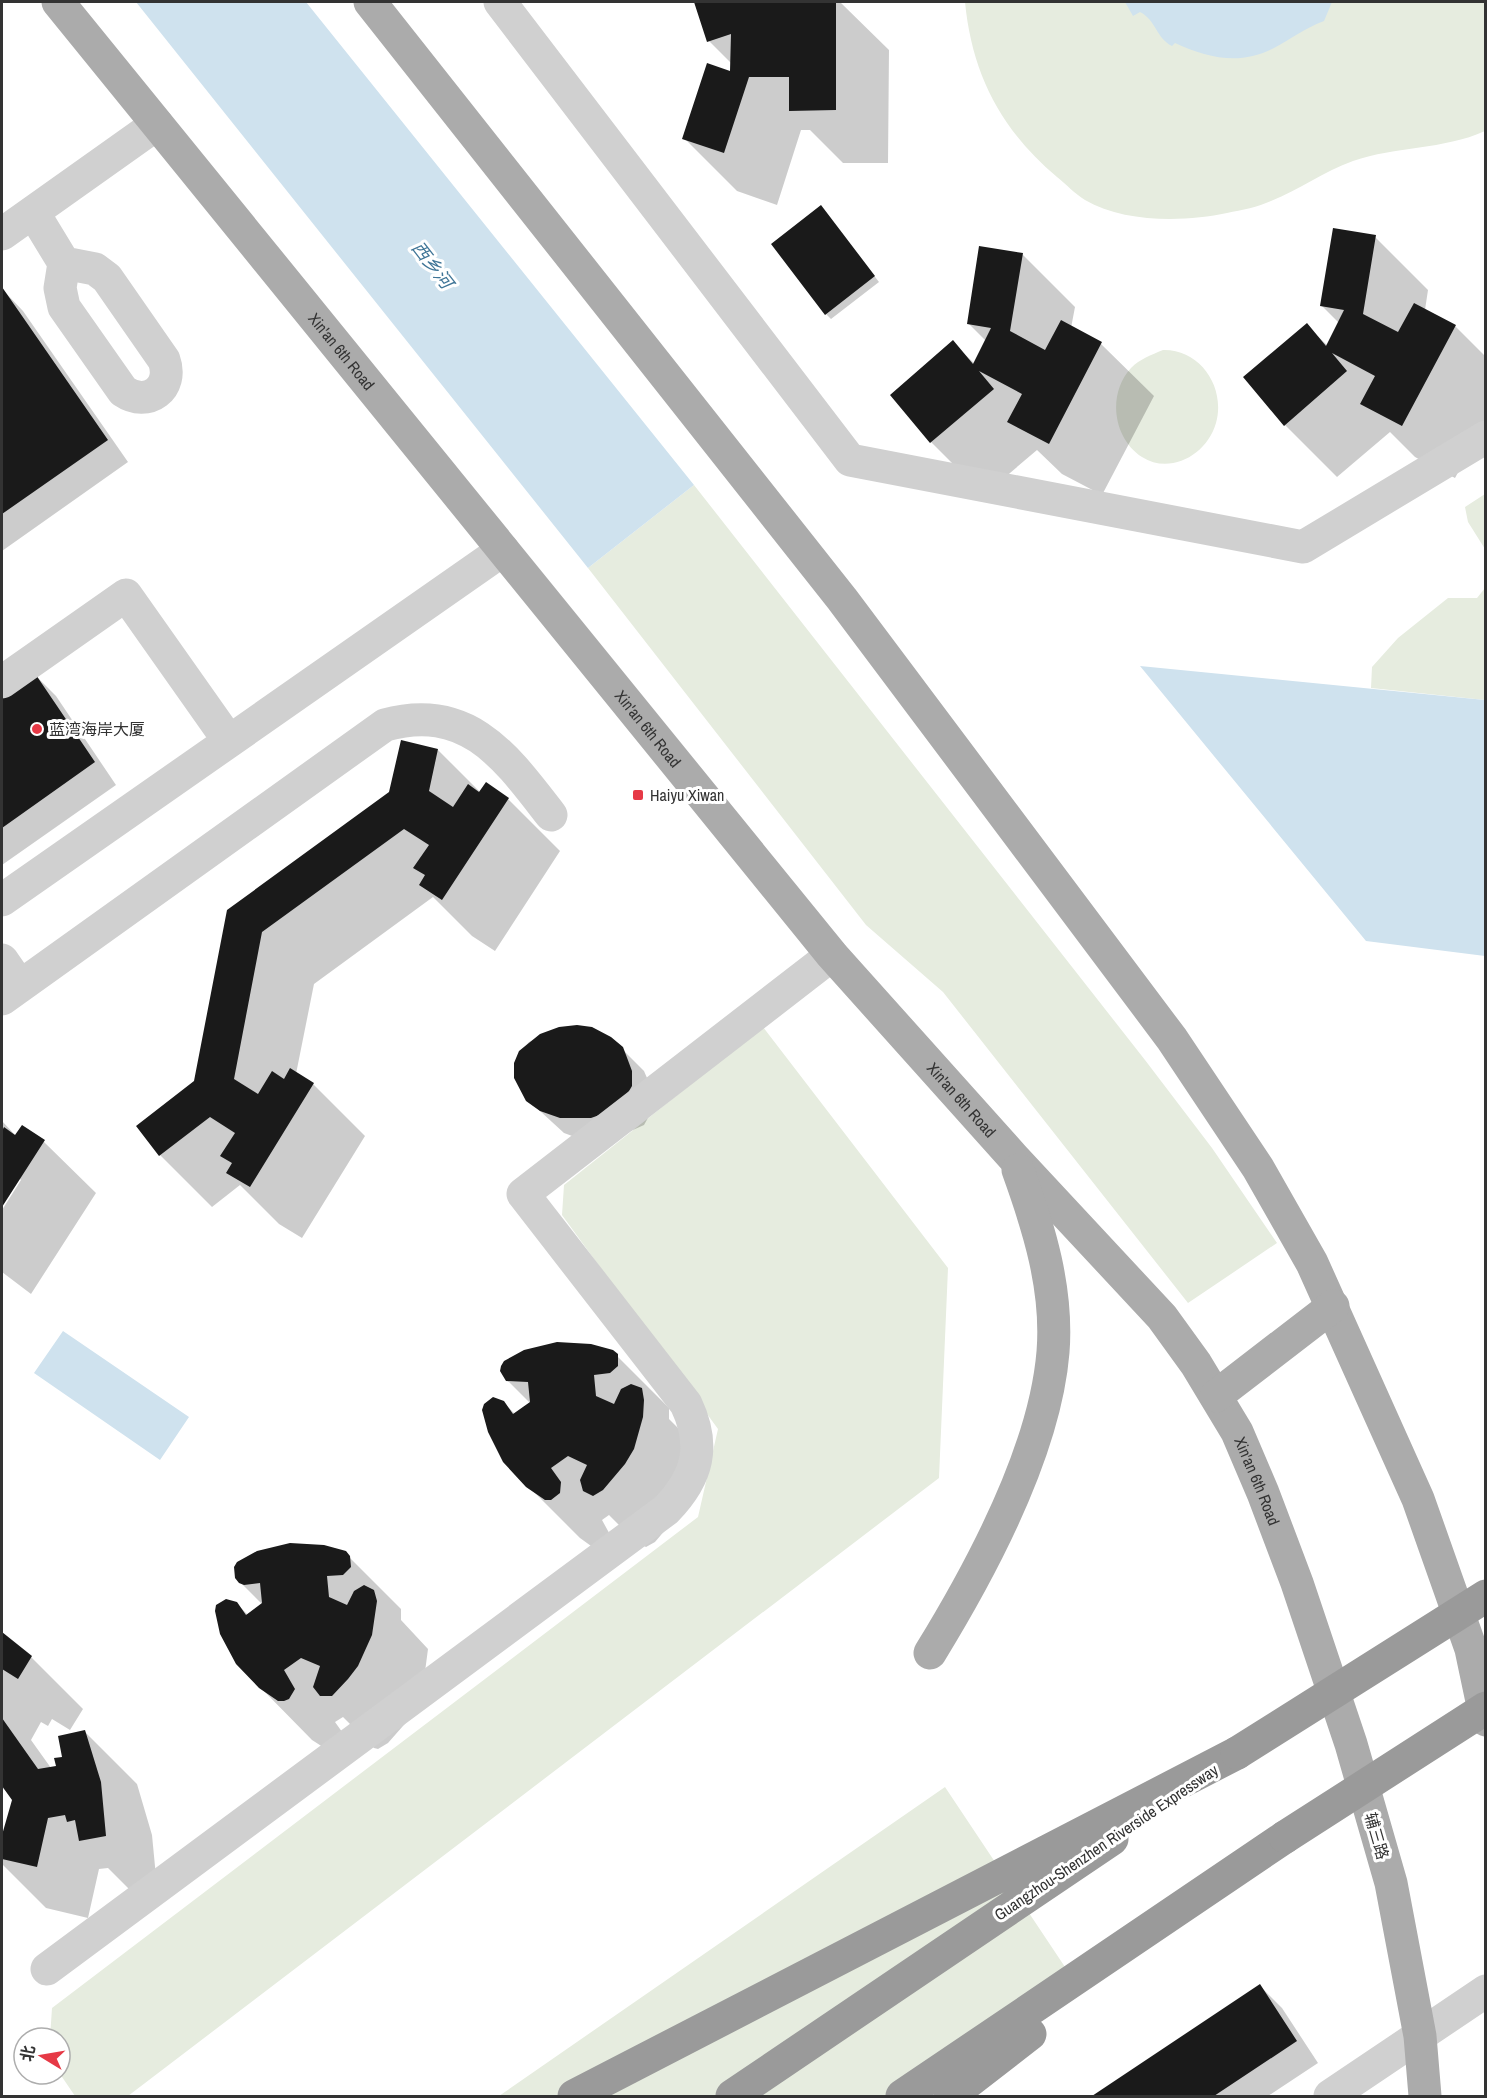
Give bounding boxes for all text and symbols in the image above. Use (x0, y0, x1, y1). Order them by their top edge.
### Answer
water label: 西乡河 (406, 236, 461, 296)
street label: Xin'an 6th Road (304, 308, 380, 395)
street label: Xin'an 6th Road (610, 685, 686, 772)
place label: 蓝湾海岸大厦 (49, 718, 145, 740)
marker: 蓝湾海岸大厦 (30, 722, 44, 736)
place label: Haiyu Xiwan (650, 784, 724, 806)
marker: Haiyu Xiwan (631, 788, 645, 802)
street label: Xin'an 6th Road (922, 1057, 1001, 1142)
street label: Xin'an 6th Road (1229, 1433, 1285, 1528)
street label: Guangzhou-Shenzhen Riverside Expressway (990, 1758, 1223, 1925)
street label: 辅三路 (1360, 1810, 1394, 1862)
north arrow (12, 2026, 72, 2086)
text: 北 (15, 2043, 40, 2063)

